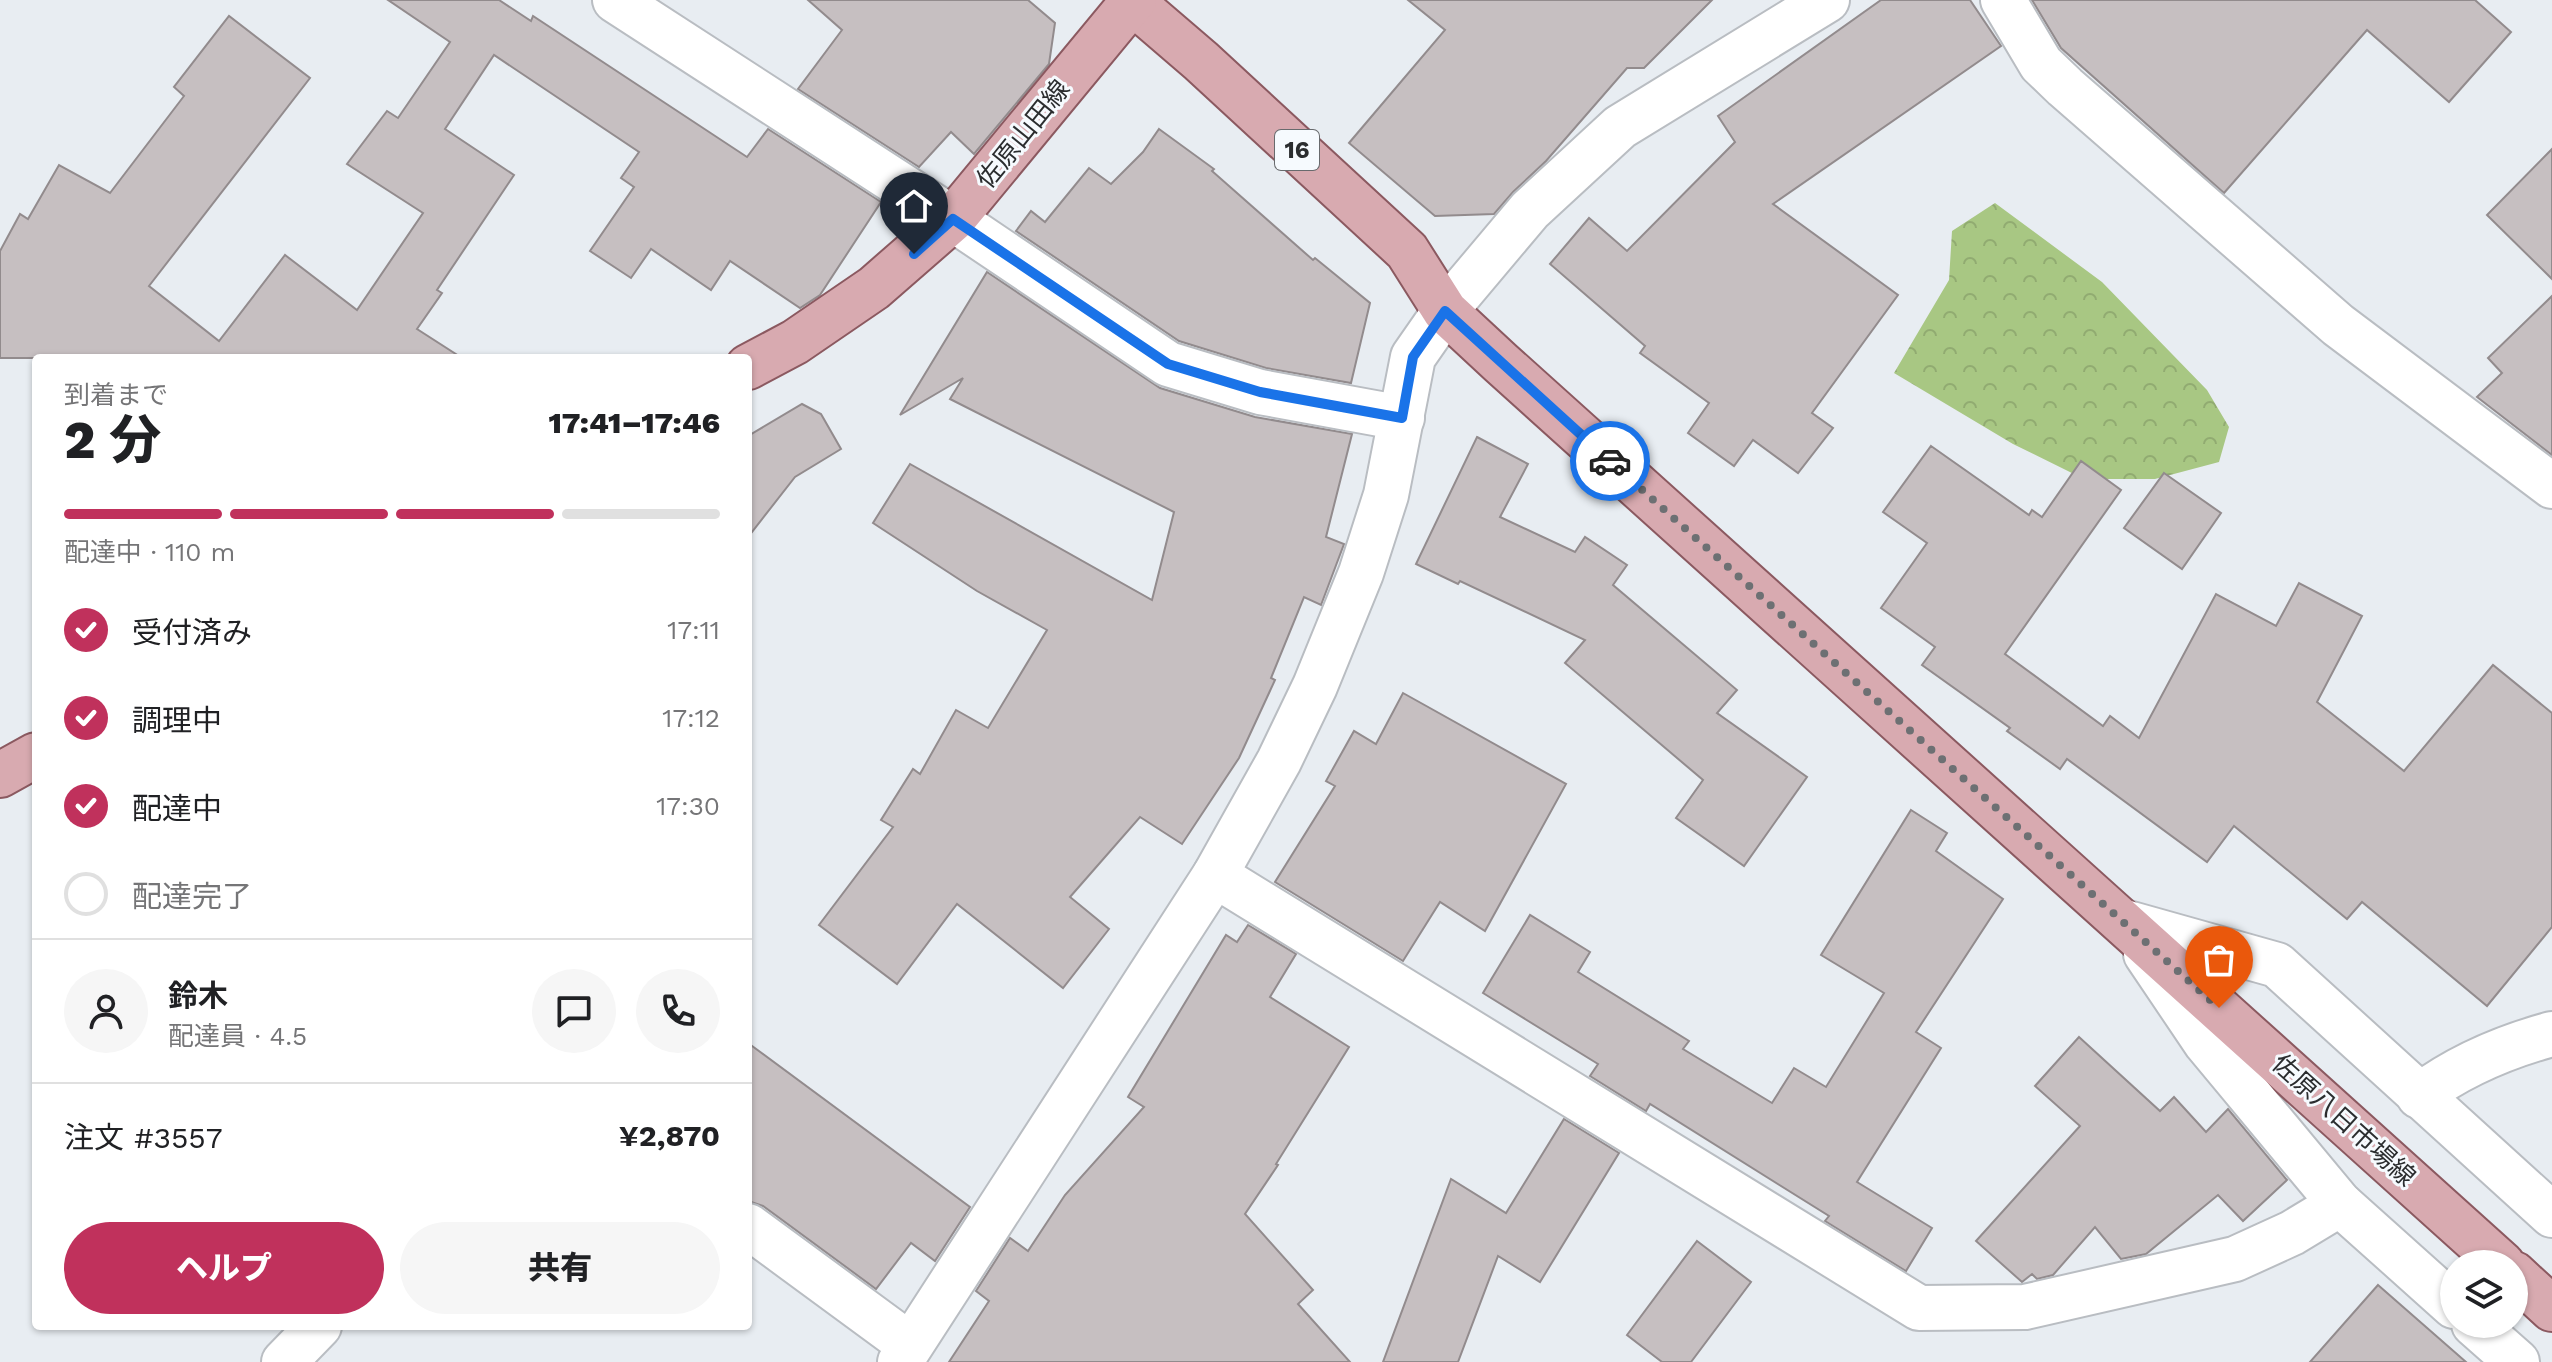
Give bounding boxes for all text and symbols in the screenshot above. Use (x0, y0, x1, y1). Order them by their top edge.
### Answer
street label: 佐原山田線 (970, 74, 1076, 194)
road number: 16 (1275, 130, 1319, 170)
pin (880, 172, 948, 254)
icon: home (892, 184, 936, 228)
text: 到着まで (64, 380, 168, 410)
text: 17:41–17:46 (548, 405, 720, 440)
text: 2 分 (64, 410, 161, 471)
courier (1570, 421, 1650, 501)
icon: car (1588, 439, 1632, 483)
text: 配達中 · 110 m (64, 537, 235, 567)
icon: check (64, 608, 108, 652)
text: 受付済み (132, 615, 252, 650)
text: 17:11 (667, 615, 720, 645)
icon: check (64, 696, 108, 740)
text: 調理中 (132, 703, 222, 738)
text: 17:12 (662, 703, 720, 733)
icon: check (64, 784, 108, 828)
text: 配達中 (132, 791, 222, 826)
text: 17:30 (656, 791, 720, 821)
text: 配達完了 (132, 879, 252, 914)
pin (2185, 926, 2253, 1008)
icon: bag (2197, 938, 2241, 982)
button: person (64, 969, 148, 1053)
button: chat (532, 969, 616, 1053)
button: phone (636, 969, 720, 1053)
text: 鈴木 (168, 978, 228, 1013)
text: 配達員 · 4.5 (168, 1021, 307, 1051)
street label: 佐原八日市場線 (2266, 1048, 2422, 1192)
text: ¥2,870 (619, 1118, 720, 1153)
text: 注文 #3557 (64, 1120, 223, 1155)
button: ヘルプ (64, 1222, 384, 1314)
button: 共有 (400, 1222, 720, 1314)
map controls (2440, 1250, 2528, 1338)
button: layers (2440, 1250, 2528, 1338)

